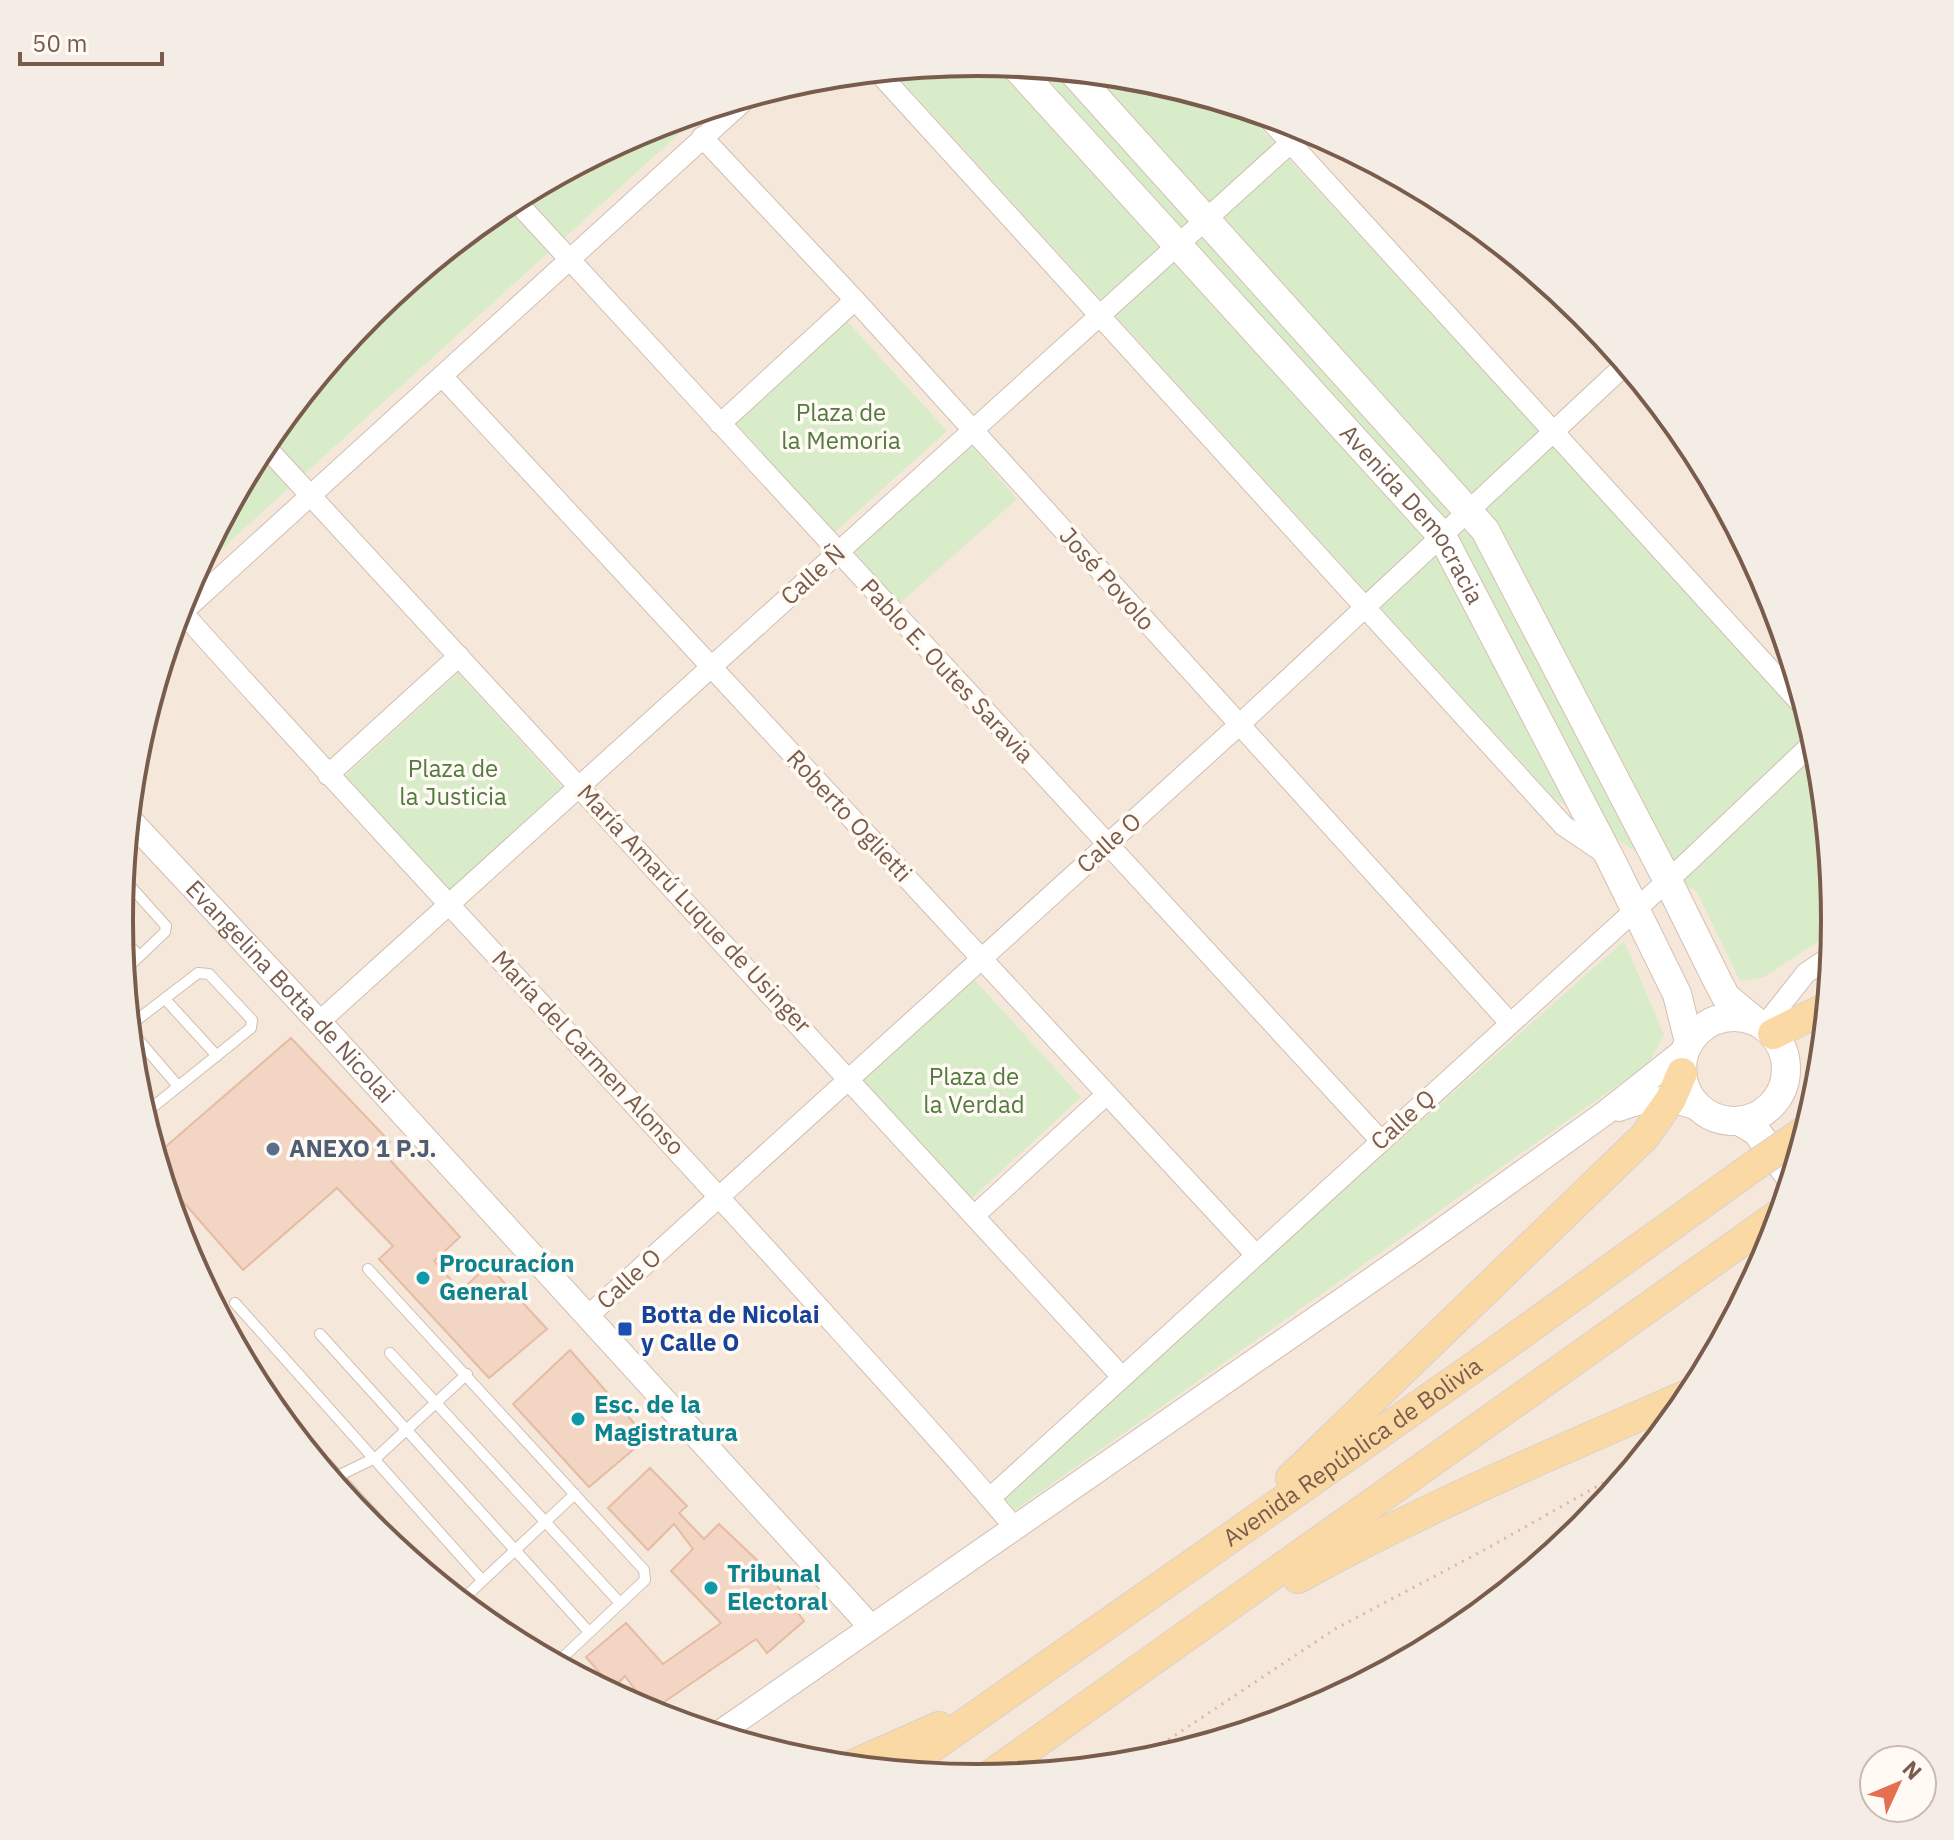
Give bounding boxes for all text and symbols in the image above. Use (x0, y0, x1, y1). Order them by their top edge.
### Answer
scale bar (20, 16, 162, 66)
text: 50 m (32, 27, 87, 59)
park label: Plaza de la Memoria (781, 396, 901, 456)
street label: Avenida Democracia (1333, 417, 1492, 610)
street label: José Povolo (1053, 520, 1163, 637)
street label: Calle Ñ (773, 537, 851, 612)
street label: Pablo E. Outes Saravia (854, 571, 1042, 770)
street label: Roberto Oglietti (780, 742, 919, 888)
park label: Plaza de la Justicia (399, 752, 507, 812)
street label: María Amarú Luque de Usinger (571, 777, 819, 1040)
street label: Calle O (1069, 805, 1147, 880)
street label: Evangelina Botta de Nicolai (179, 873, 402, 1109)
street label: María del Carmen Alonso (485, 943, 692, 1162)
park label: Plaza de la Verdad (923, 1060, 1025, 1120)
street label: Calle Q (1363, 1082, 1441, 1157)
place label: ANEXO 1 P.J. (289, 1132, 437, 1164)
marker: ANEXO 1 P.J. (264, 1140, 282, 1158)
street label: Calle O (589, 1241, 667, 1316)
place label: Procuracíon General (439, 1247, 574, 1307)
marker: Procuracíon General (414, 1269, 432, 1287)
place label: Botta de Nicolai y Calle O (641, 1298, 820, 1358)
marker: Botta de Nicolai y Calle O (616, 1320, 634, 1338)
street label: Avenida República de Bolivia (1216, 1349, 1488, 1553)
place label: Esc. de la Magistratura (594, 1388, 738, 1448)
marker: Esc. de la Magistratura (569, 1410, 587, 1428)
place label: Tribunal Electoral (727, 1557, 828, 1617)
marker: Tribunal Electoral (702, 1579, 720, 1597)
north arrow (1858, 1744, 1938, 1824)
text: N (1897, 1754, 1929, 1786)

